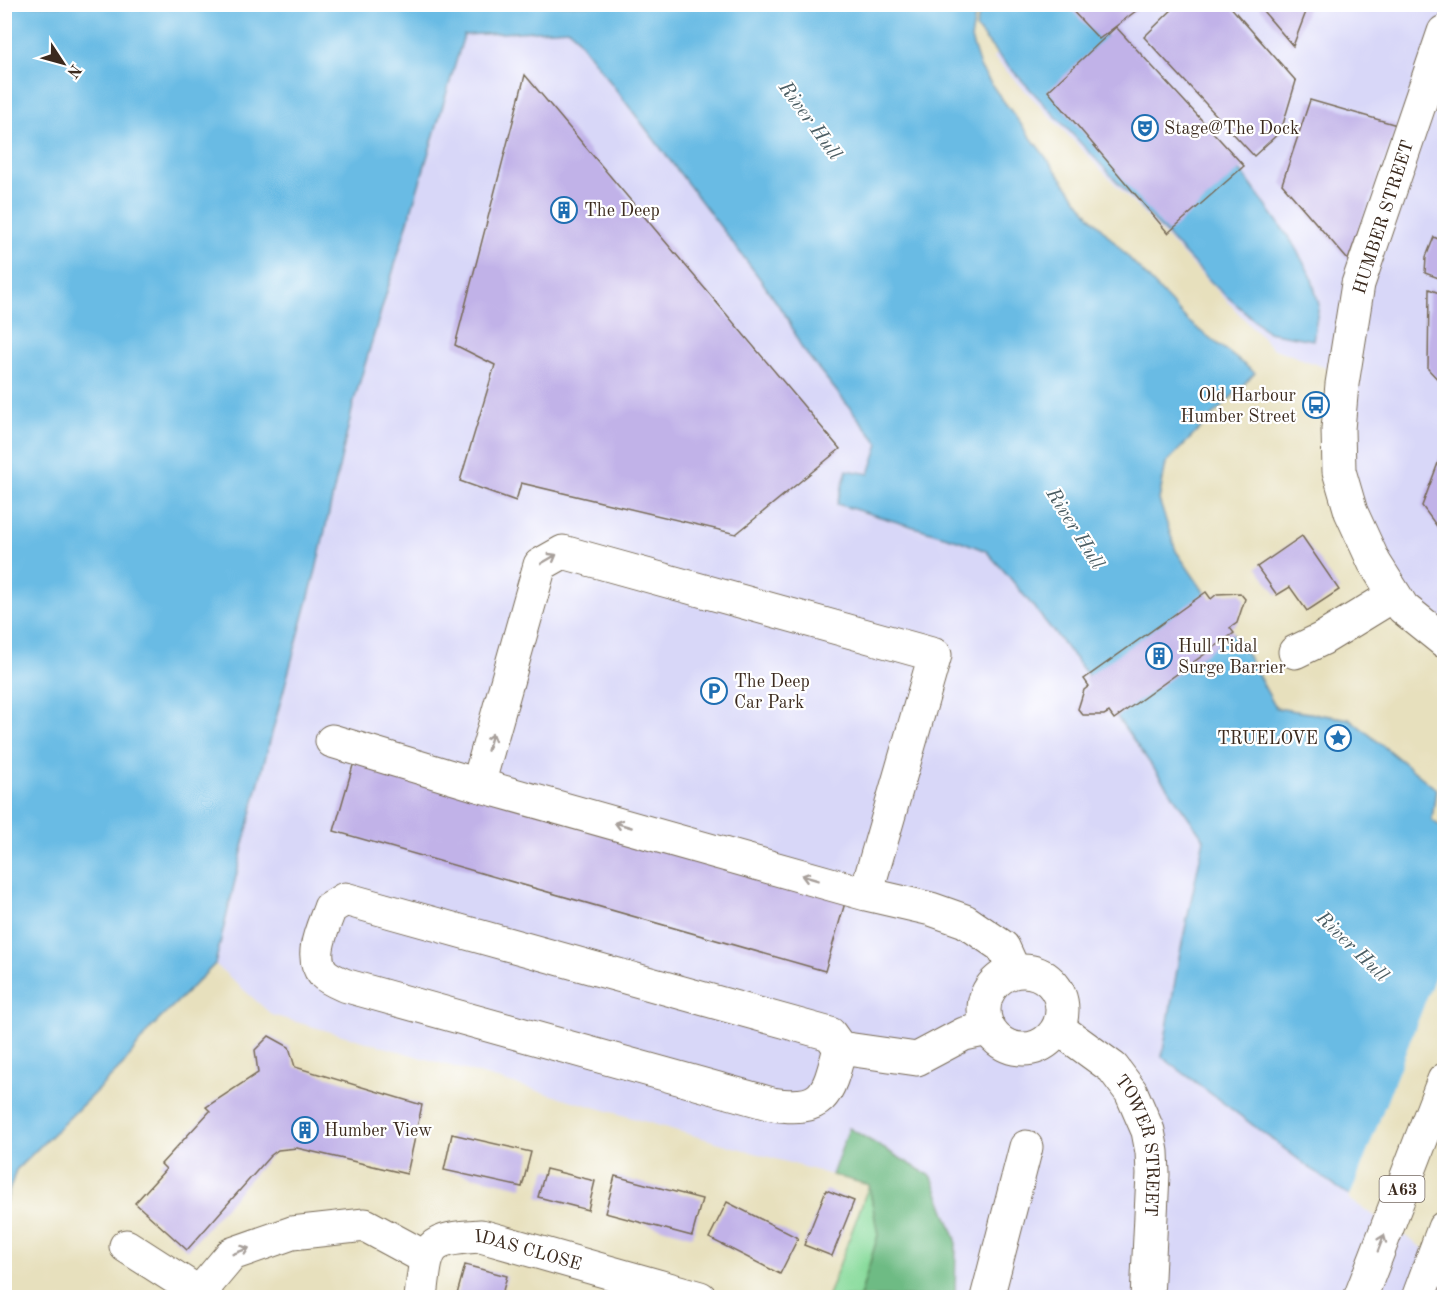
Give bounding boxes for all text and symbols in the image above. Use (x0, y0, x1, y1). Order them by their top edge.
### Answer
north arrow (33, 33, 93, 93)
text: N (63, 61, 84, 81)
water label: River Hull (774, 77, 845, 164)
theatre icon: Stage@The Dock (1130, 113, 1160, 143)
place label: Stage@The Dock (1164, 120, 1299, 138)
street label: HUMBER STREET (1351, 138, 1417, 296)
building icon: The Deep (549, 195, 579, 225)
place label: The Deep (584, 202, 660, 220)
place label: Old Harbour Humber Street (1180, 387, 1297, 426)
bus stop icon: Old Harbour Humber Street (1301, 390, 1331, 420)
water label: River Hull (1041, 484, 1107, 574)
one-way arrow (540, 553, 557, 565)
place label: Hull Tidal Surge Barrier (1178, 638, 1286, 677)
building icon: Hull Tidal Surge Barrier (1144, 641, 1174, 671)
place label: The Deep Car Park (734, 673, 810, 712)
parking icon: The Deep Car Park (699, 676, 729, 706)
place icon: TRUELOVE (1323, 723, 1353, 753)
place label: TRUELOVE (1217, 730, 1318, 748)
one-way arrow (485, 733, 496, 752)
one-way arrow (613, 819, 632, 831)
one-way arrow (801, 872, 820, 883)
water label: River Hull (1311, 908, 1392, 987)
street label: TOWER STREET (1111, 1072, 1161, 1217)
building icon: Humber View (290, 1115, 320, 1145)
place label: Humber View (324, 1122, 432, 1140)
road number: A63 (1380, 1176, 1424, 1202)
street label: IDAS CLOSE (474, 1228, 583, 1274)
one-way arrow (1376, 1234, 1387, 1253)
one-way arrow (231, 1245, 249, 1256)

